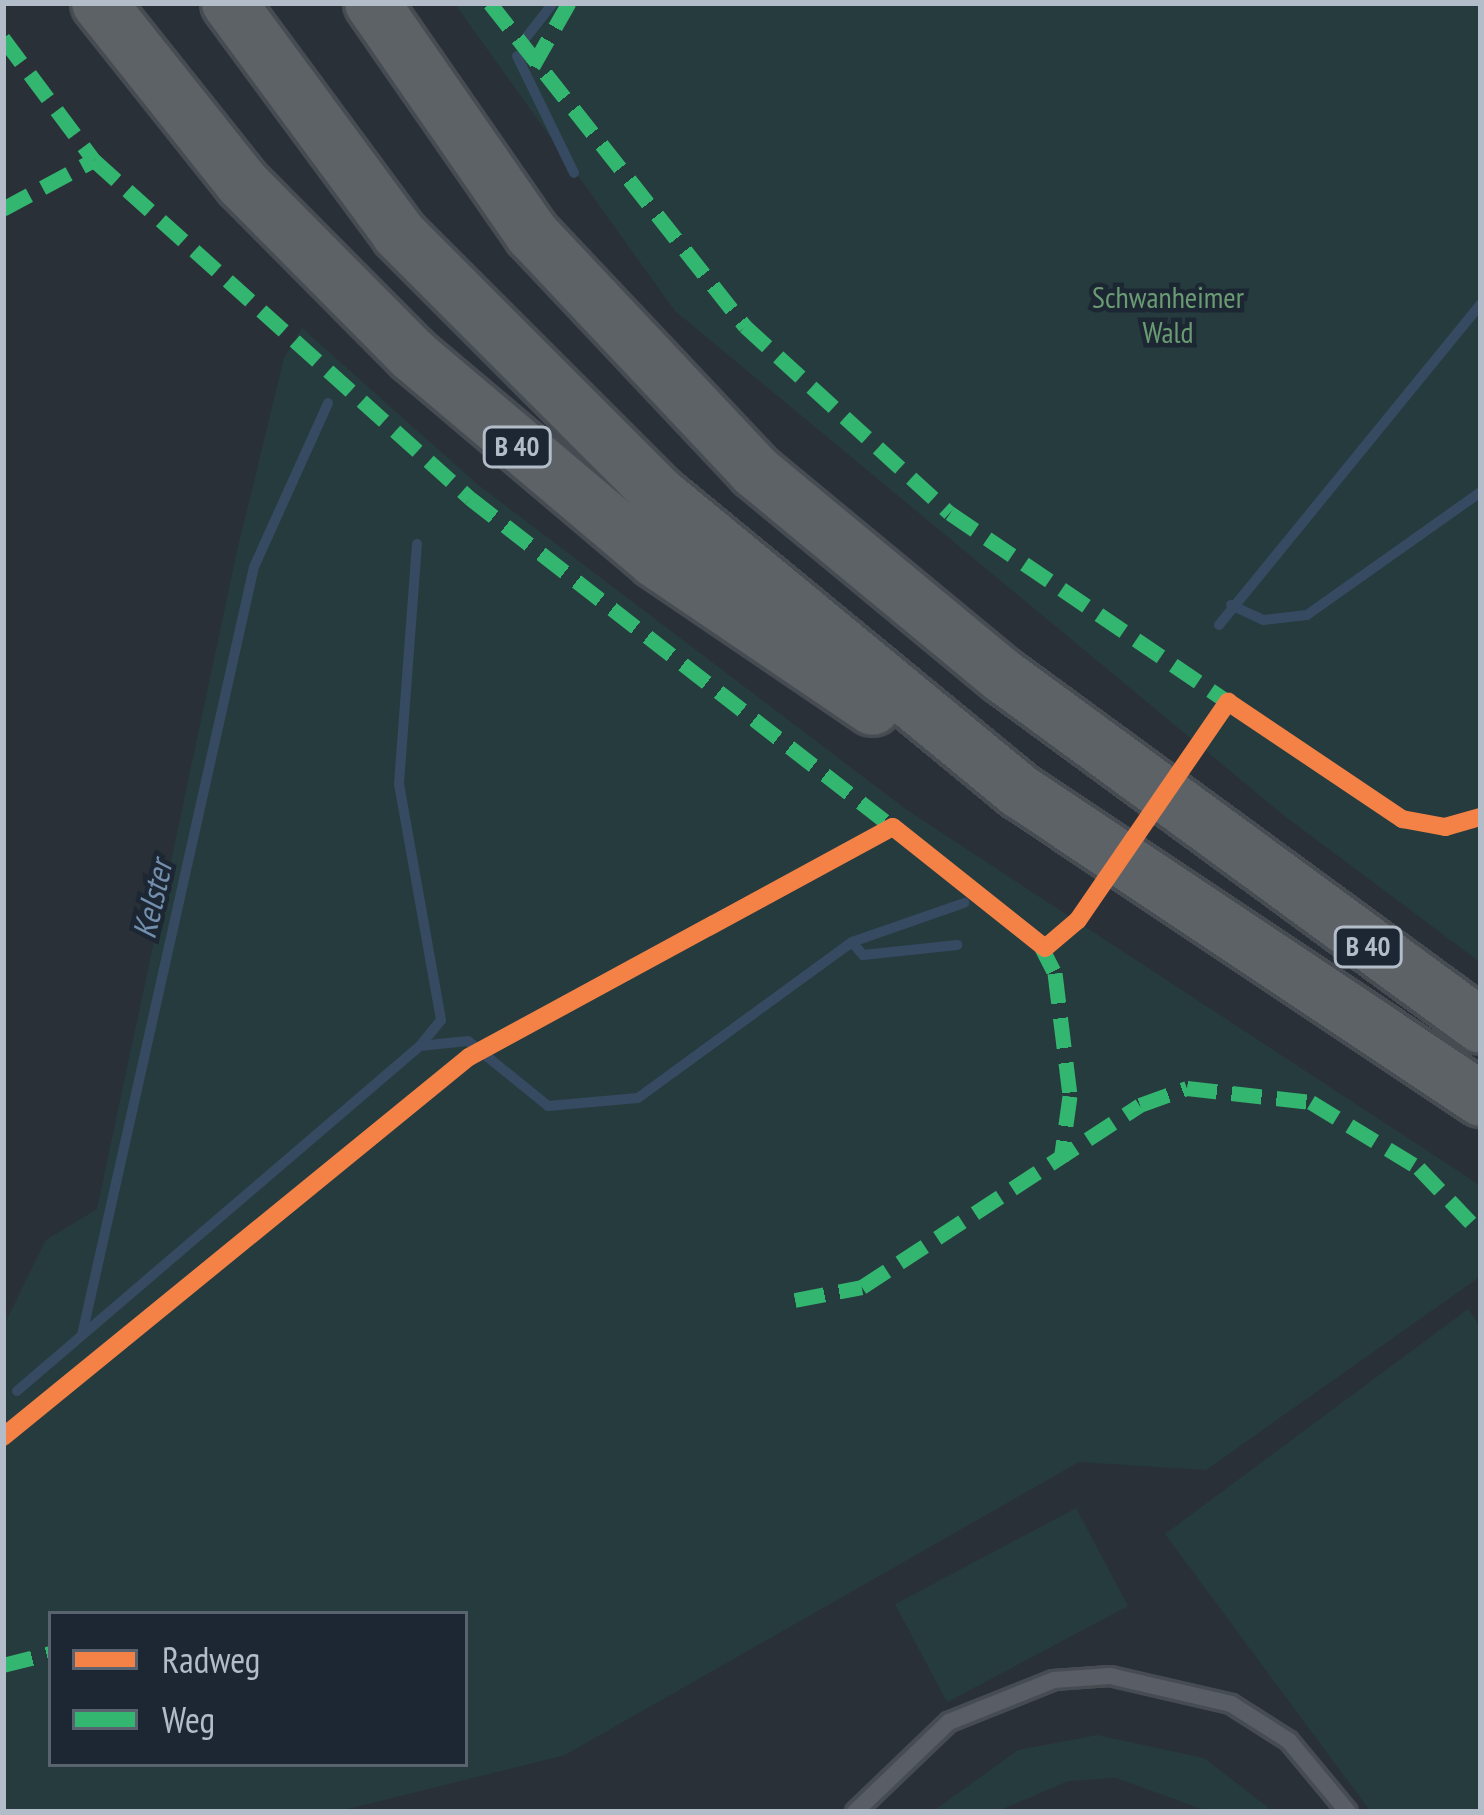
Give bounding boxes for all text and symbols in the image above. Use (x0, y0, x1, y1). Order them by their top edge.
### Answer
park label: Schwanheimer Wald (1092, 279, 1244, 350)
road number: B 40 (481, 426, 553, 468)
water label: Kelster (124, 856, 180, 942)
road number: B 40 (1332, 926, 1404, 968)
legend (48, 1611, 468, 1767)
text: Radweg (162, 1636, 260, 1683)
text: Weg (162, 1696, 215, 1743)

